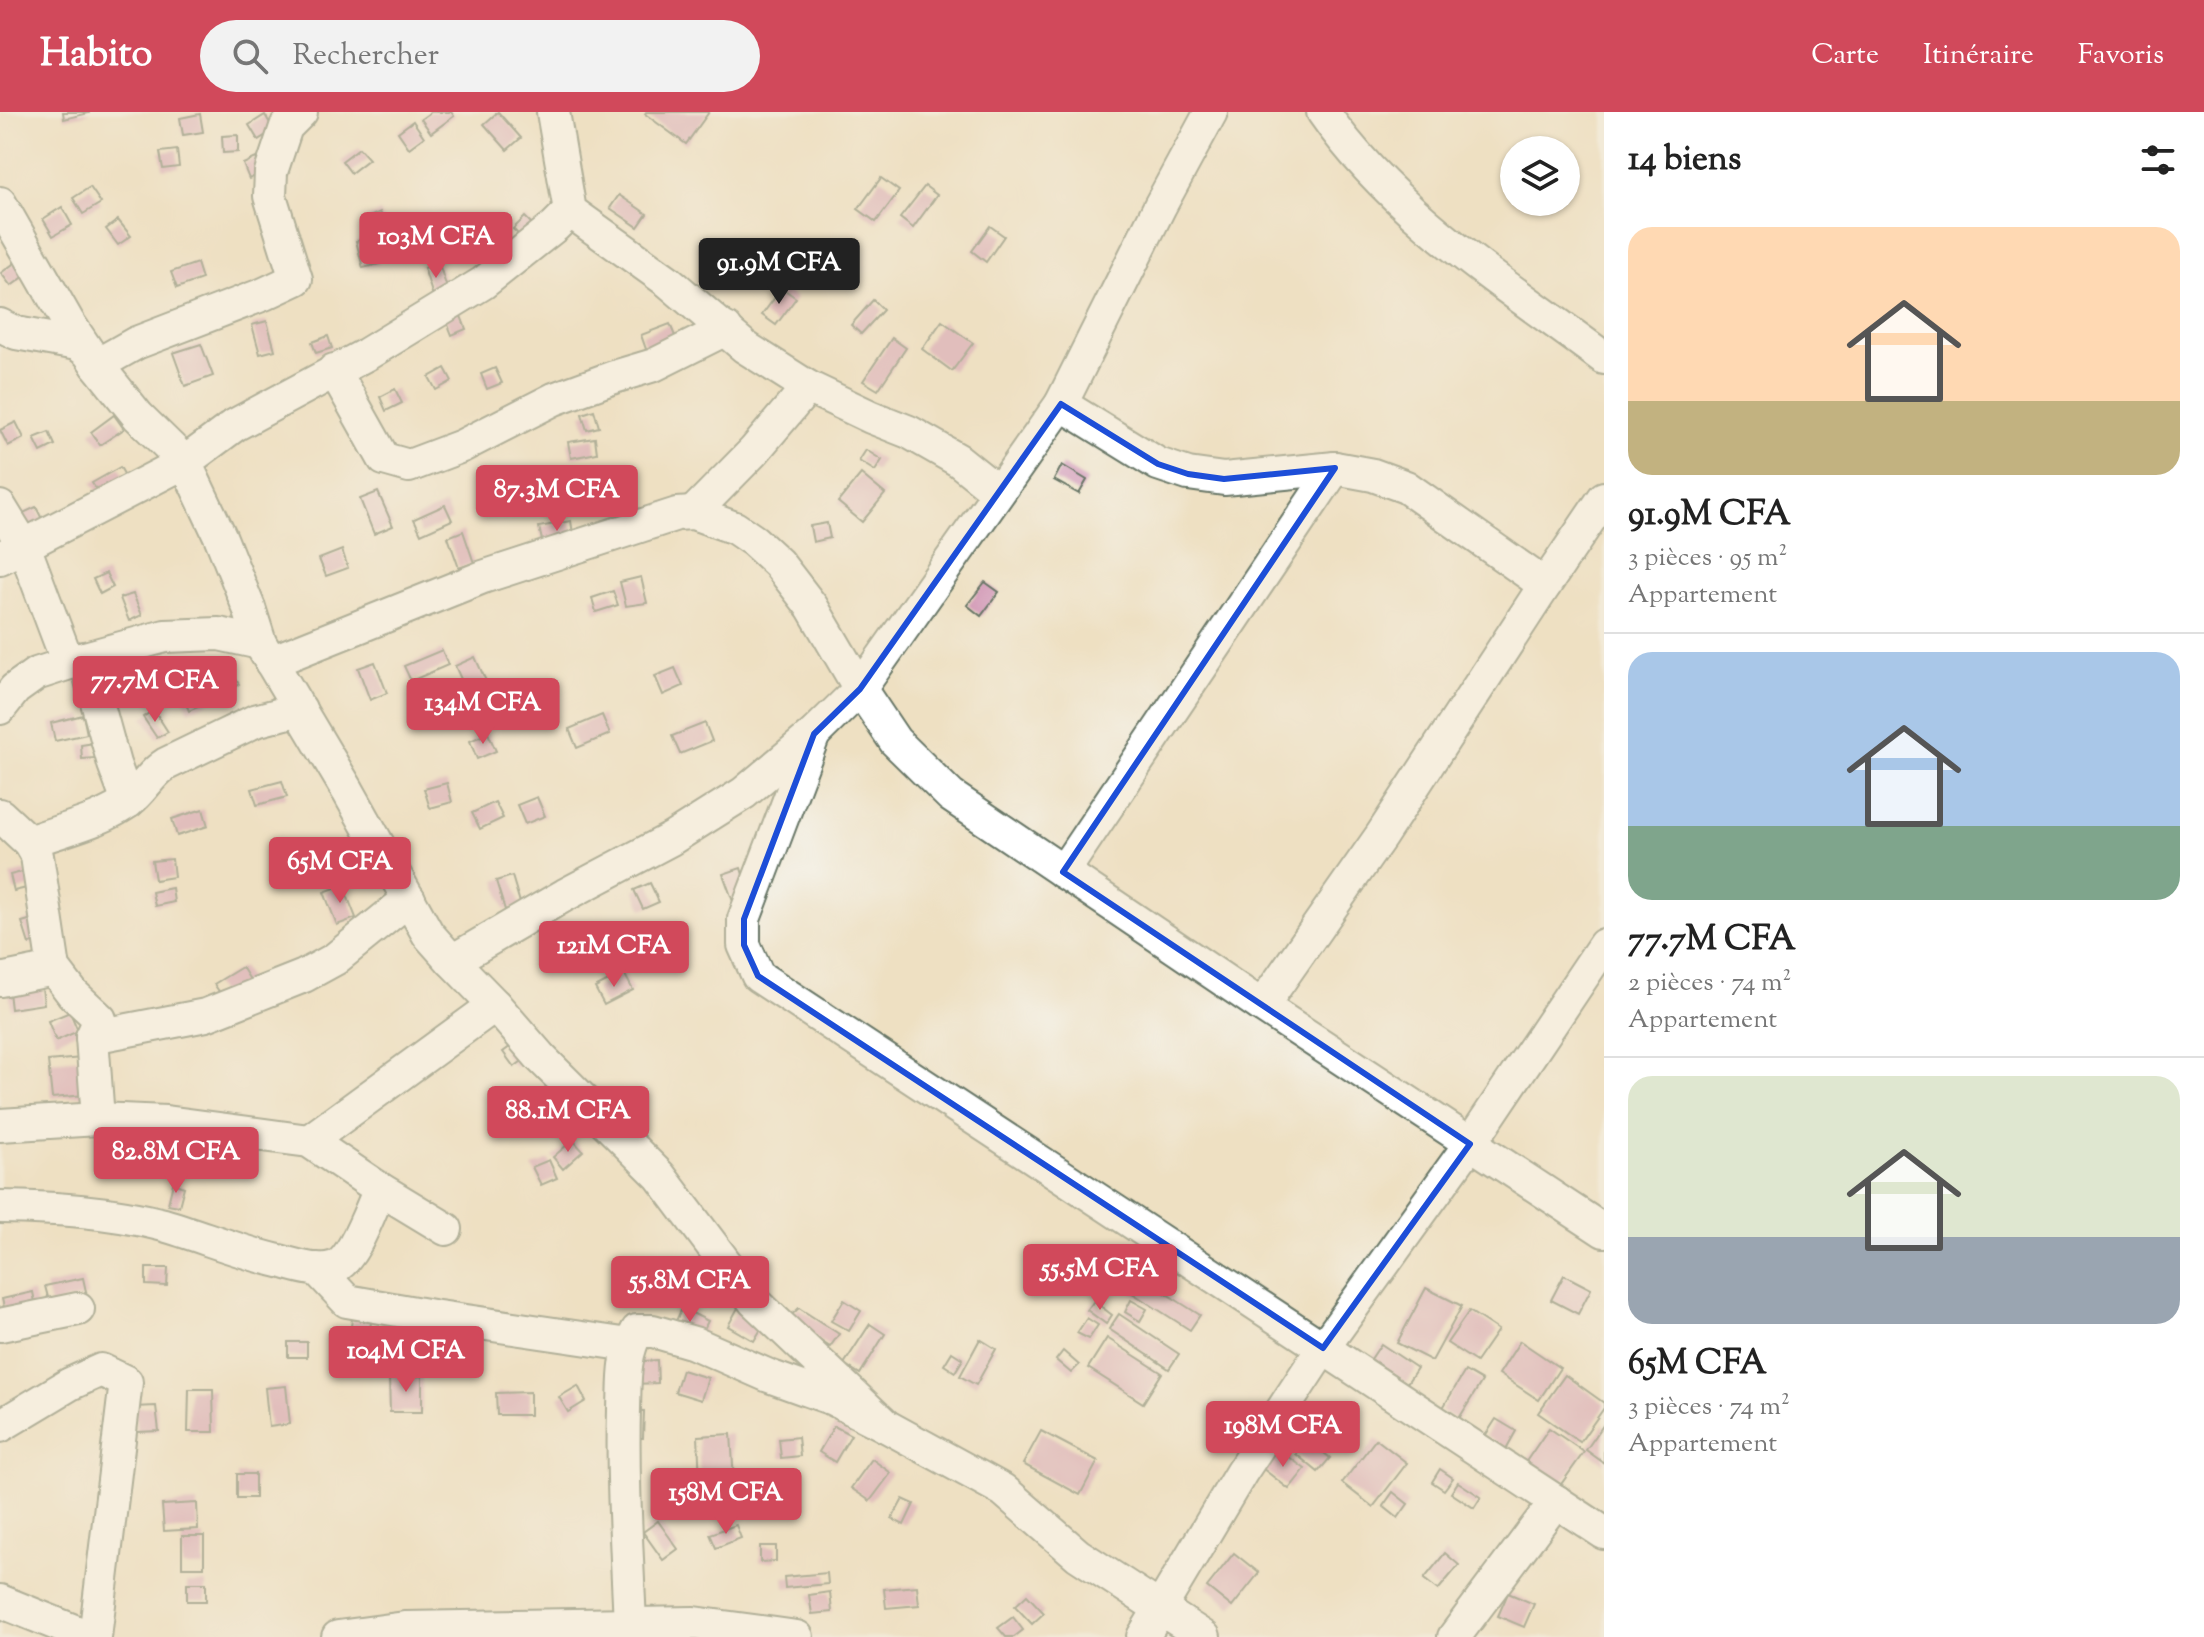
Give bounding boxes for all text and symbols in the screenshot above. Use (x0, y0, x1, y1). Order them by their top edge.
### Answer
search box (200, 20, 760, 92)
text: Habito (40, 29, 152, 83)
icon: search (228, 34, 272, 78)
text: Rechercher (292, 35, 439, 78)
text: Carte (1811, 36, 1879, 76)
text: Itinéraire (1923, 36, 2034, 76)
text: Favoris (2078, 36, 2164, 76)
map controls (1500, 136, 1580, 216)
button: layers (1500, 136, 1580, 216)
text: 14 biens (1628, 136, 1741, 185)
icon: filters (2136, 138, 2180, 182)
pin: 103M CFA (353, 212, 519, 280)
text: 103M CFA (377, 219, 495, 256)
pin: 91.9M CFA (687, 238, 871, 306)
text: 91.9M CFA (717, 245, 841, 282)
icon: home (1832, 279, 1976, 423)
pin: 87.3M CFA (465, 465, 649, 533)
text: 87.3M CFA (494, 472, 620, 509)
text: 91.9M CFA (1628, 491, 1791, 540)
text: 3 pièces · 95 m² (1628, 540, 1787, 577)
text: Appartement (1628, 577, 1777, 614)
pin: 77.7M CFA (63, 656, 247, 724)
text: 77.7M CFA (91, 663, 219, 700)
pin: 134M CFA (400, 678, 566, 746)
text: 134M CFA (425, 685, 541, 722)
icon: home (1832, 704, 1976, 848)
pin: 65M CFA (266, 837, 414, 905)
text: 65M CFA (287, 844, 393, 881)
text: 77.7M CFA (1628, 916, 1796, 965)
pin: 121M CFA (531, 921, 697, 989)
text: 121M CFA (557, 928, 671, 965)
text: 2 pièces · 74 m² (1628, 965, 1791, 1002)
text: Appartement (1628, 1002, 1777, 1039)
pin: 88.1M CFA (476, 1086, 660, 1154)
text: 88.1M CFA (505, 1093, 631, 1130)
pin: 82.8M CFA (84, 1127, 268, 1195)
icon: home (1832, 1128, 1976, 1272)
text: 82.8M CFA (112, 1134, 240, 1171)
pin: 55.5M CFA (1008, 1244, 1192, 1312)
text: 55.5M CFA (1041, 1251, 1159, 1288)
pin: 55.8M CFA (598, 1256, 782, 1324)
text: 55.8M CFA (629, 1263, 751, 1300)
pin: 104M CFA (323, 1326, 489, 1394)
text: 104M CFA (347, 1333, 465, 1370)
text: 65M CFA (1628, 1340, 1767, 1389)
text: 3 pièces · 74 m² (1628, 1389, 1790, 1426)
pin: 198M CFA (1200, 1401, 1366, 1469)
text: 198M CFA (1224, 1408, 1342, 1445)
text: Appartement (1628, 1426, 1777, 1463)
pin: 158M CFA (643, 1468, 809, 1536)
text: 158M CFA (669, 1475, 783, 1512)

